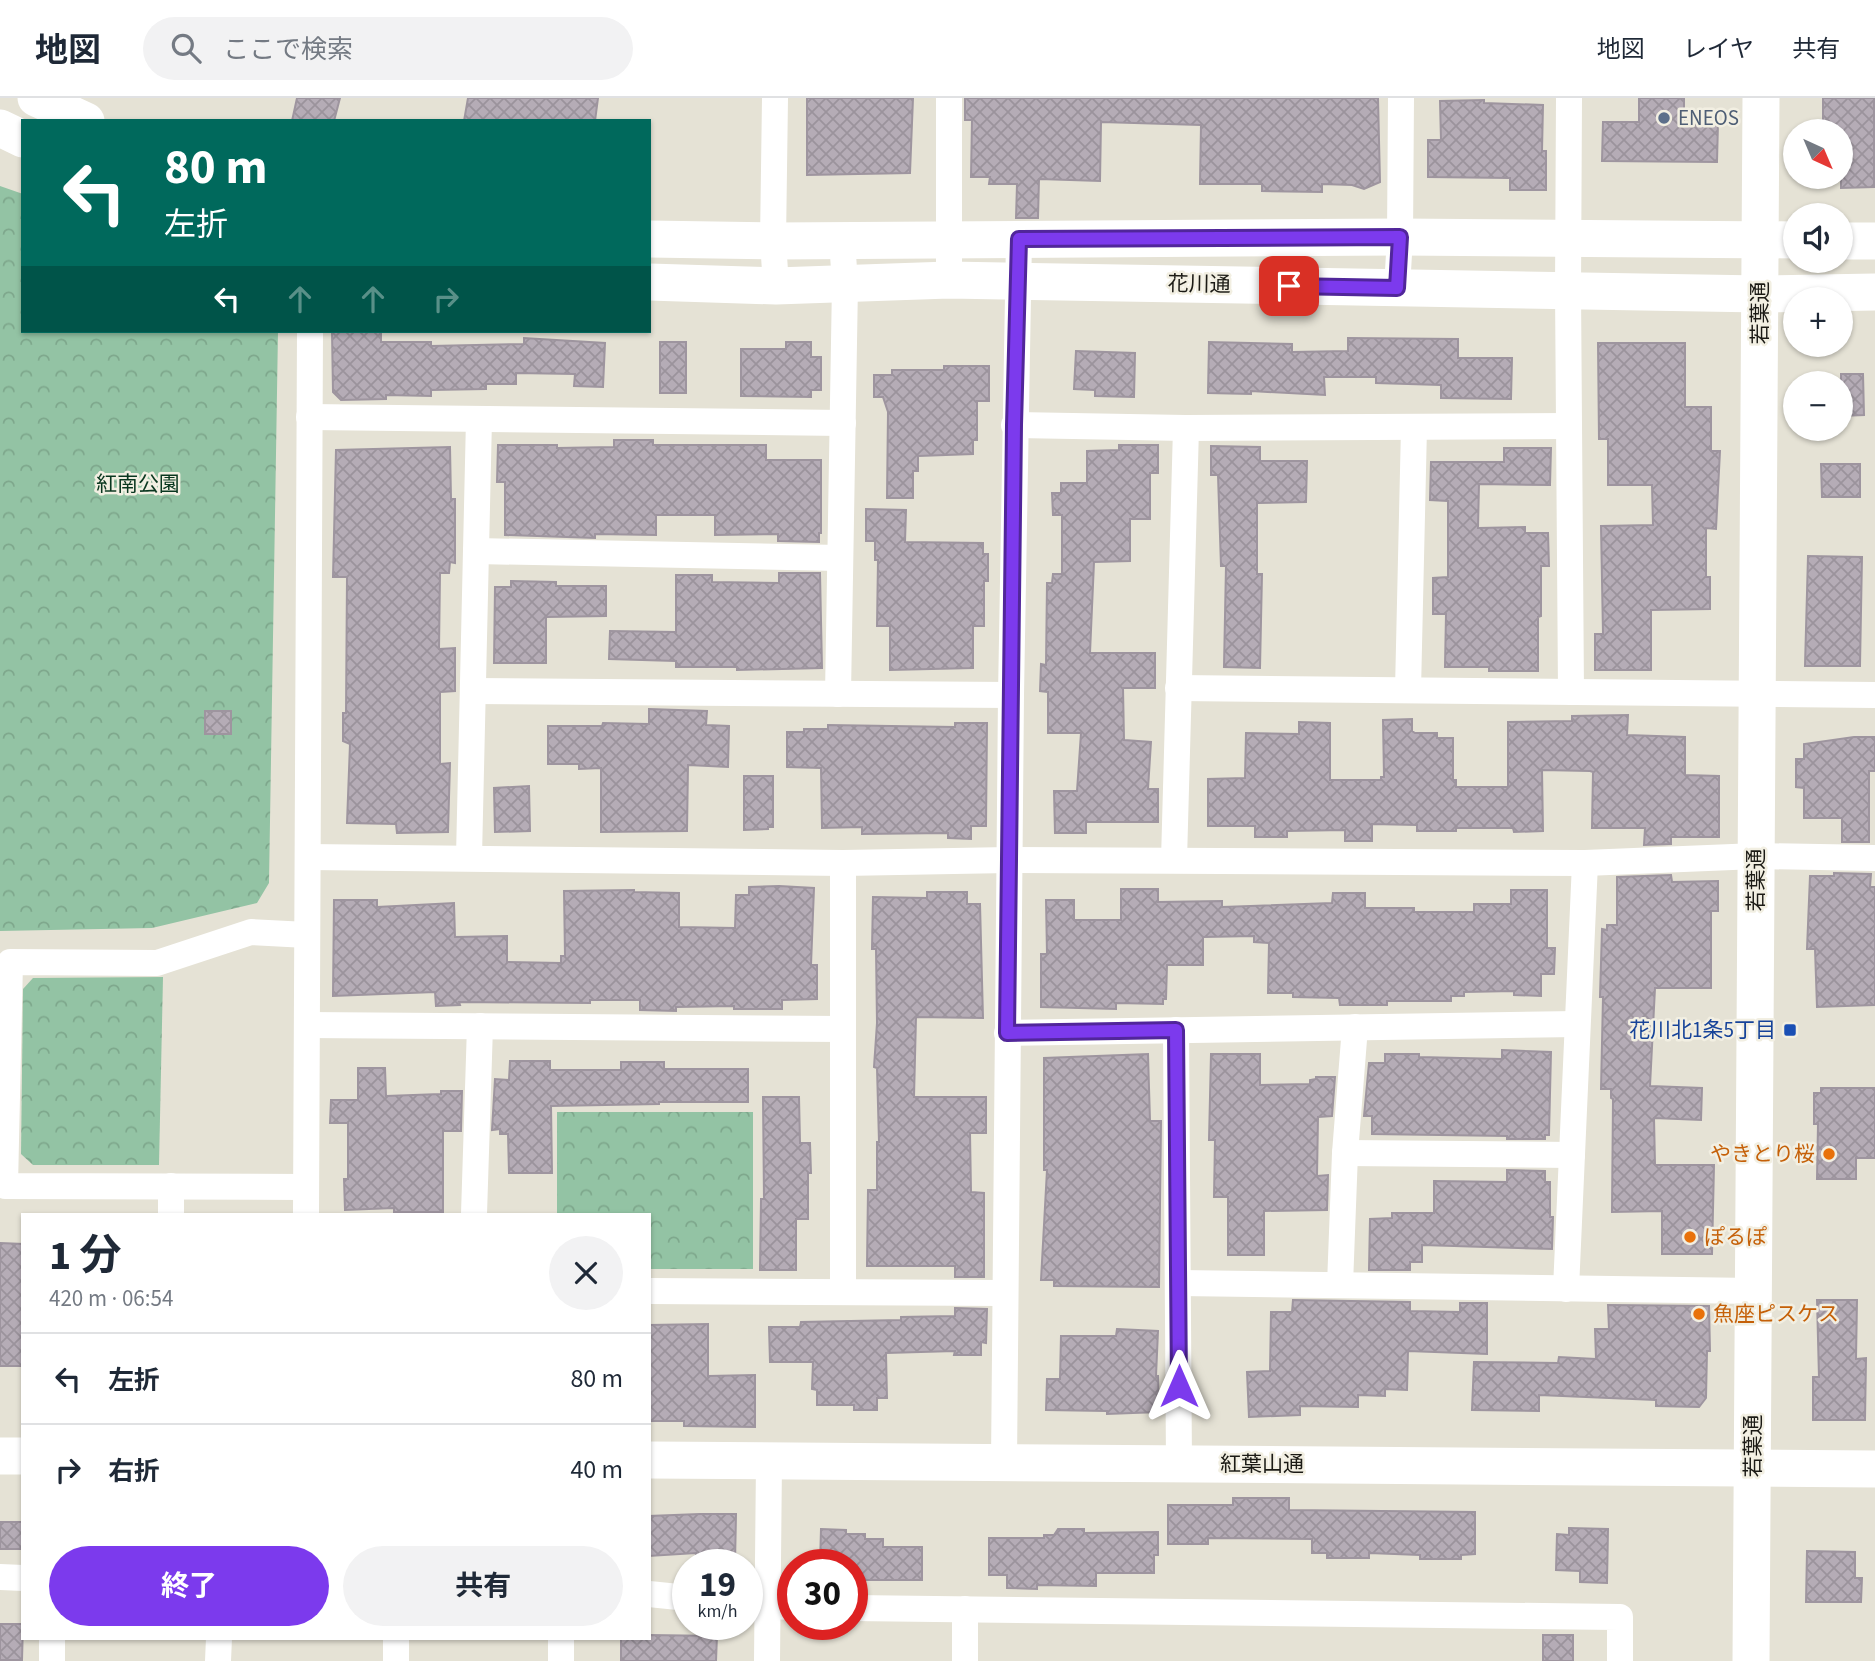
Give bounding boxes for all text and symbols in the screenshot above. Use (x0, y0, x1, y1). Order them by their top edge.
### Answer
search box (143, 17, 633, 80)
text: 地図 (35, 27, 101, 74)
icon: search (167, 29, 205, 67)
text: ここで検索 (223, 31, 353, 68)
text: 地図 (1597, 32, 1645, 67)
text: レイヤ (1683, 32, 1754, 67)
text: 共有 (1792, 32, 1840, 67)
place label: ENEOS (1678, 103, 1739, 133)
marker: ENEOS (1656, 110, 1672, 126)
north arrow (1783, 119, 1853, 189)
map controls (1783, 119, 1853, 441)
text: 80 m (164, 133, 268, 203)
icon: left (49, 147, 140, 238)
text: 左折 (164, 202, 228, 248)
button: sound (1783, 203, 1853, 273)
pin (1259, 256, 1319, 316)
icon: arrive (1270, 267, 1308, 305)
street label: 花川通 (1167, 268, 1231, 300)
icon: left (208, 280, 246, 318)
icon: ahead (281, 280, 319, 318)
icon: ahead (354, 280, 392, 318)
icon: right (427, 280, 465, 318)
street label: 若葉通 (1745, 282, 1775, 345)
button: + (1783, 287, 1853, 357)
button: − (1783, 371, 1853, 441)
park label: 紅南公園 (96, 469, 180, 499)
street label: 若葉通 (1741, 849, 1771, 912)
place label: 花川北1条5丁目 (1629, 1015, 1776, 1045)
marker: 花川北1条5丁目 (1782, 1022, 1798, 1038)
place label: やきとり桜 (1710, 1139, 1815, 1169)
marker: やきとり桜 (1821, 1146, 1837, 1162)
place label: ぽるぽ (1704, 1222, 1767, 1252)
text: 1 分 (49, 1226, 122, 1286)
marker: ぽるぽ (1682, 1229, 1698, 1245)
button: close (549, 1236, 623, 1310)
text: 420 m · 06:54 (49, 1282, 173, 1315)
place label: 魚座ピスケス (1713, 1299, 1839, 1329)
marker: 魚座ピスケス (1691, 1306, 1707, 1322)
position arrow (1142, 1349, 1216, 1423)
icon: left (49, 1360, 87, 1398)
text: 80 m (570, 1360, 623, 1397)
text: 左折 (108, 1362, 160, 1399)
street label: 若葉通 (1738, 1415, 1768, 1478)
street label: 紅葉山通 (1220, 1449, 1304, 1479)
icon: right (49, 1451, 87, 1489)
text: 40 m (570, 1451, 623, 1488)
text: 右折 (108, 1453, 160, 1490)
button: 終了 (49, 1546, 329, 1626)
button: 共有 (343, 1546, 623, 1626)
speed limit sign: 30 (777, 1549, 868, 1640)
text: 19 (699, 1560, 736, 1610)
text: km/h (698, 1599, 737, 1624)

